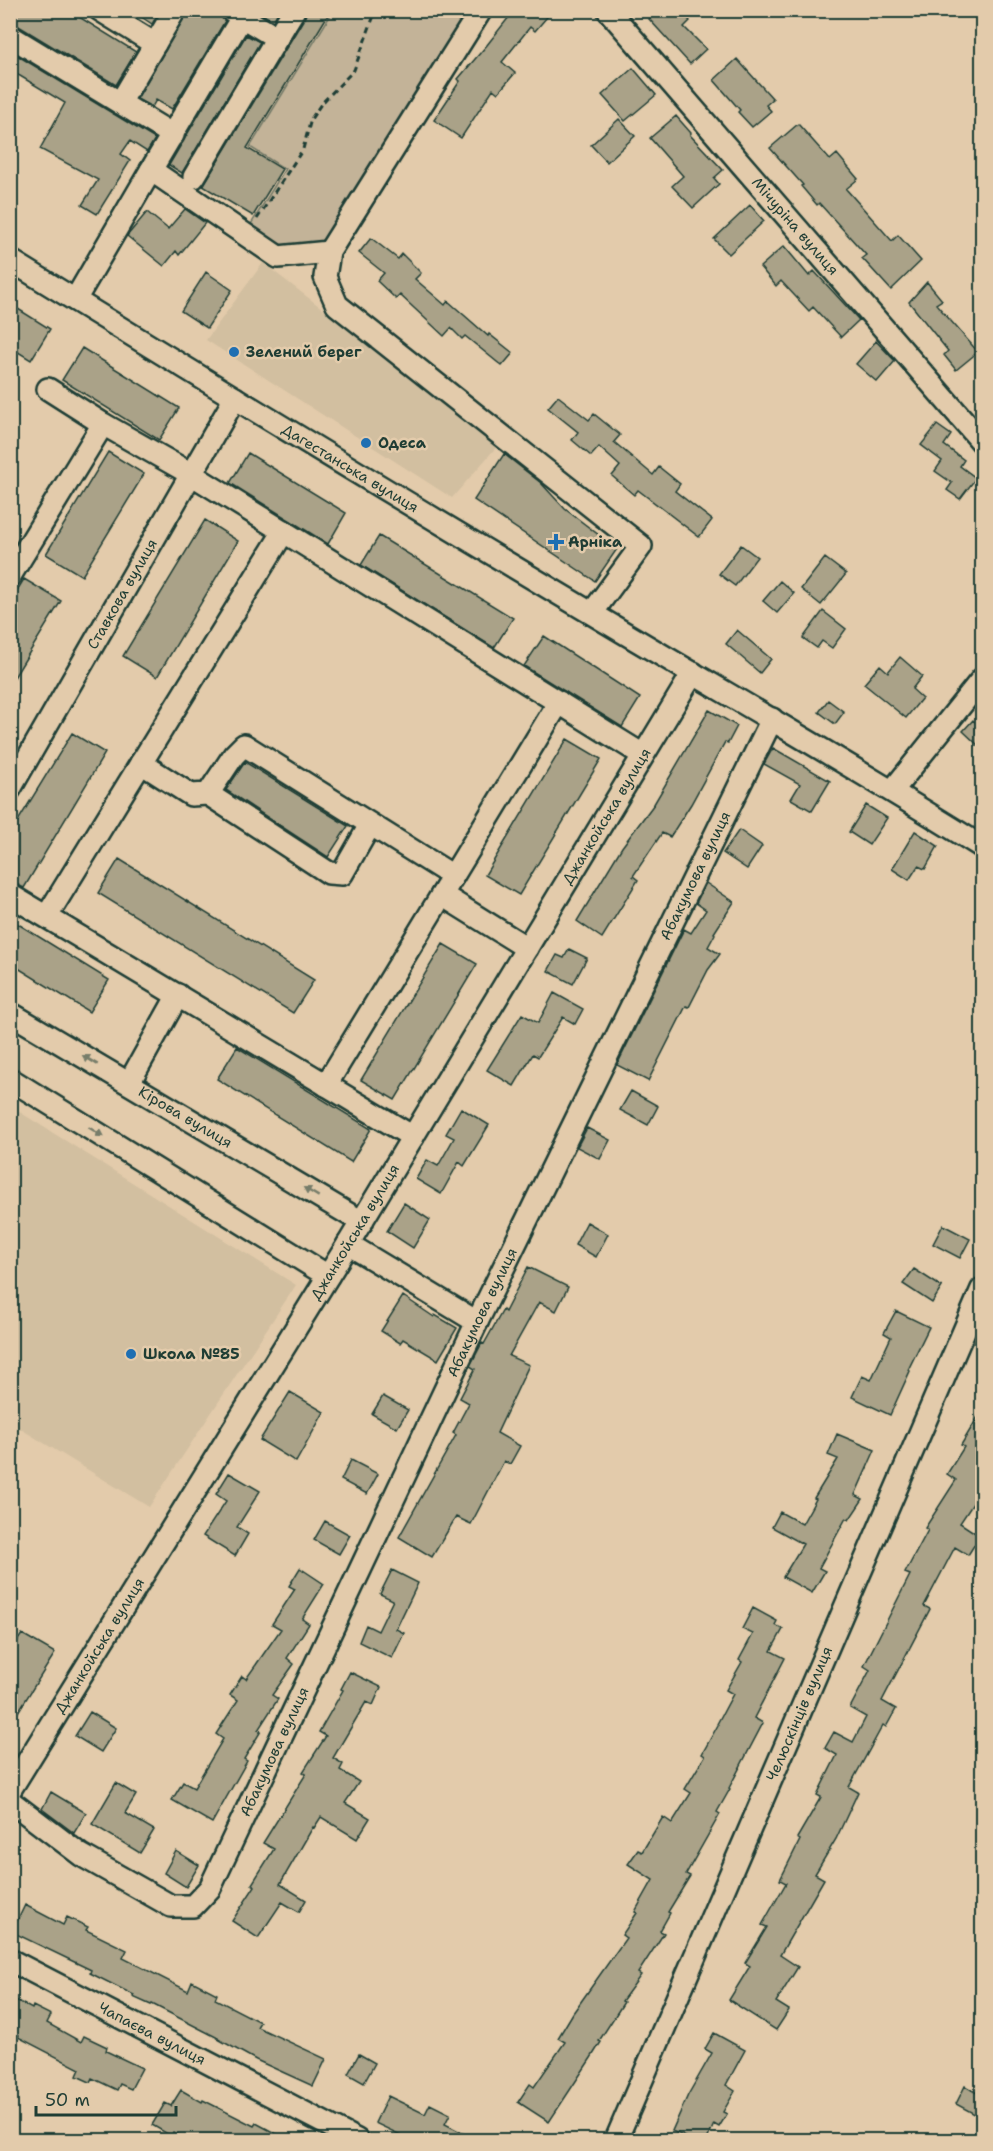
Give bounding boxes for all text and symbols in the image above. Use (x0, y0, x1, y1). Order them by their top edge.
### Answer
street label: Мічуріна вулиця (747, 173, 843, 279)
place label: Зелений берег (246, 342, 362, 362)
marker: Зелений берег (227, 345, 241, 359)
street label: Дагестанська вулиця (278, 419, 422, 517)
place label: Одеса (378, 433, 427, 453)
marker: Одеса (359, 436, 373, 450)
place label: Арніка (568, 532, 623, 552)
street label: Ставкова вулиця (83, 535, 162, 653)
marker: Арніка (549, 535, 563, 549)
street label: Джанкойська вулиця (558, 744, 655, 888)
street label: Абакумова вулиця (655, 808, 735, 944)
one-way arrow (82, 1054, 98, 1065)
street label: Кірова вулиця (135, 1082, 236, 1153)
one-way arrow (88, 1126, 104, 1137)
street label: Джанкойська вулиця (306, 1160, 404, 1304)
one-way arrow (302, 1187, 319, 1197)
street label: Абакумова вулиця (442, 1244, 522, 1380)
place label: Школа №85 (143, 1344, 240, 1364)
marker: Школа №85 (124, 1347, 138, 1361)
street label: Джанкойська вулиця (50, 1574, 149, 1717)
street label: Челюскінців вулиця (761, 1643, 837, 1784)
street label: Абакумова вулиця (235, 1684, 313, 1820)
street label: Чапаєва вулиця (95, 1998, 209, 2070)
scale bar (36, 2079, 176, 2117)
text: 50 m (45, 2088, 90, 2112)

